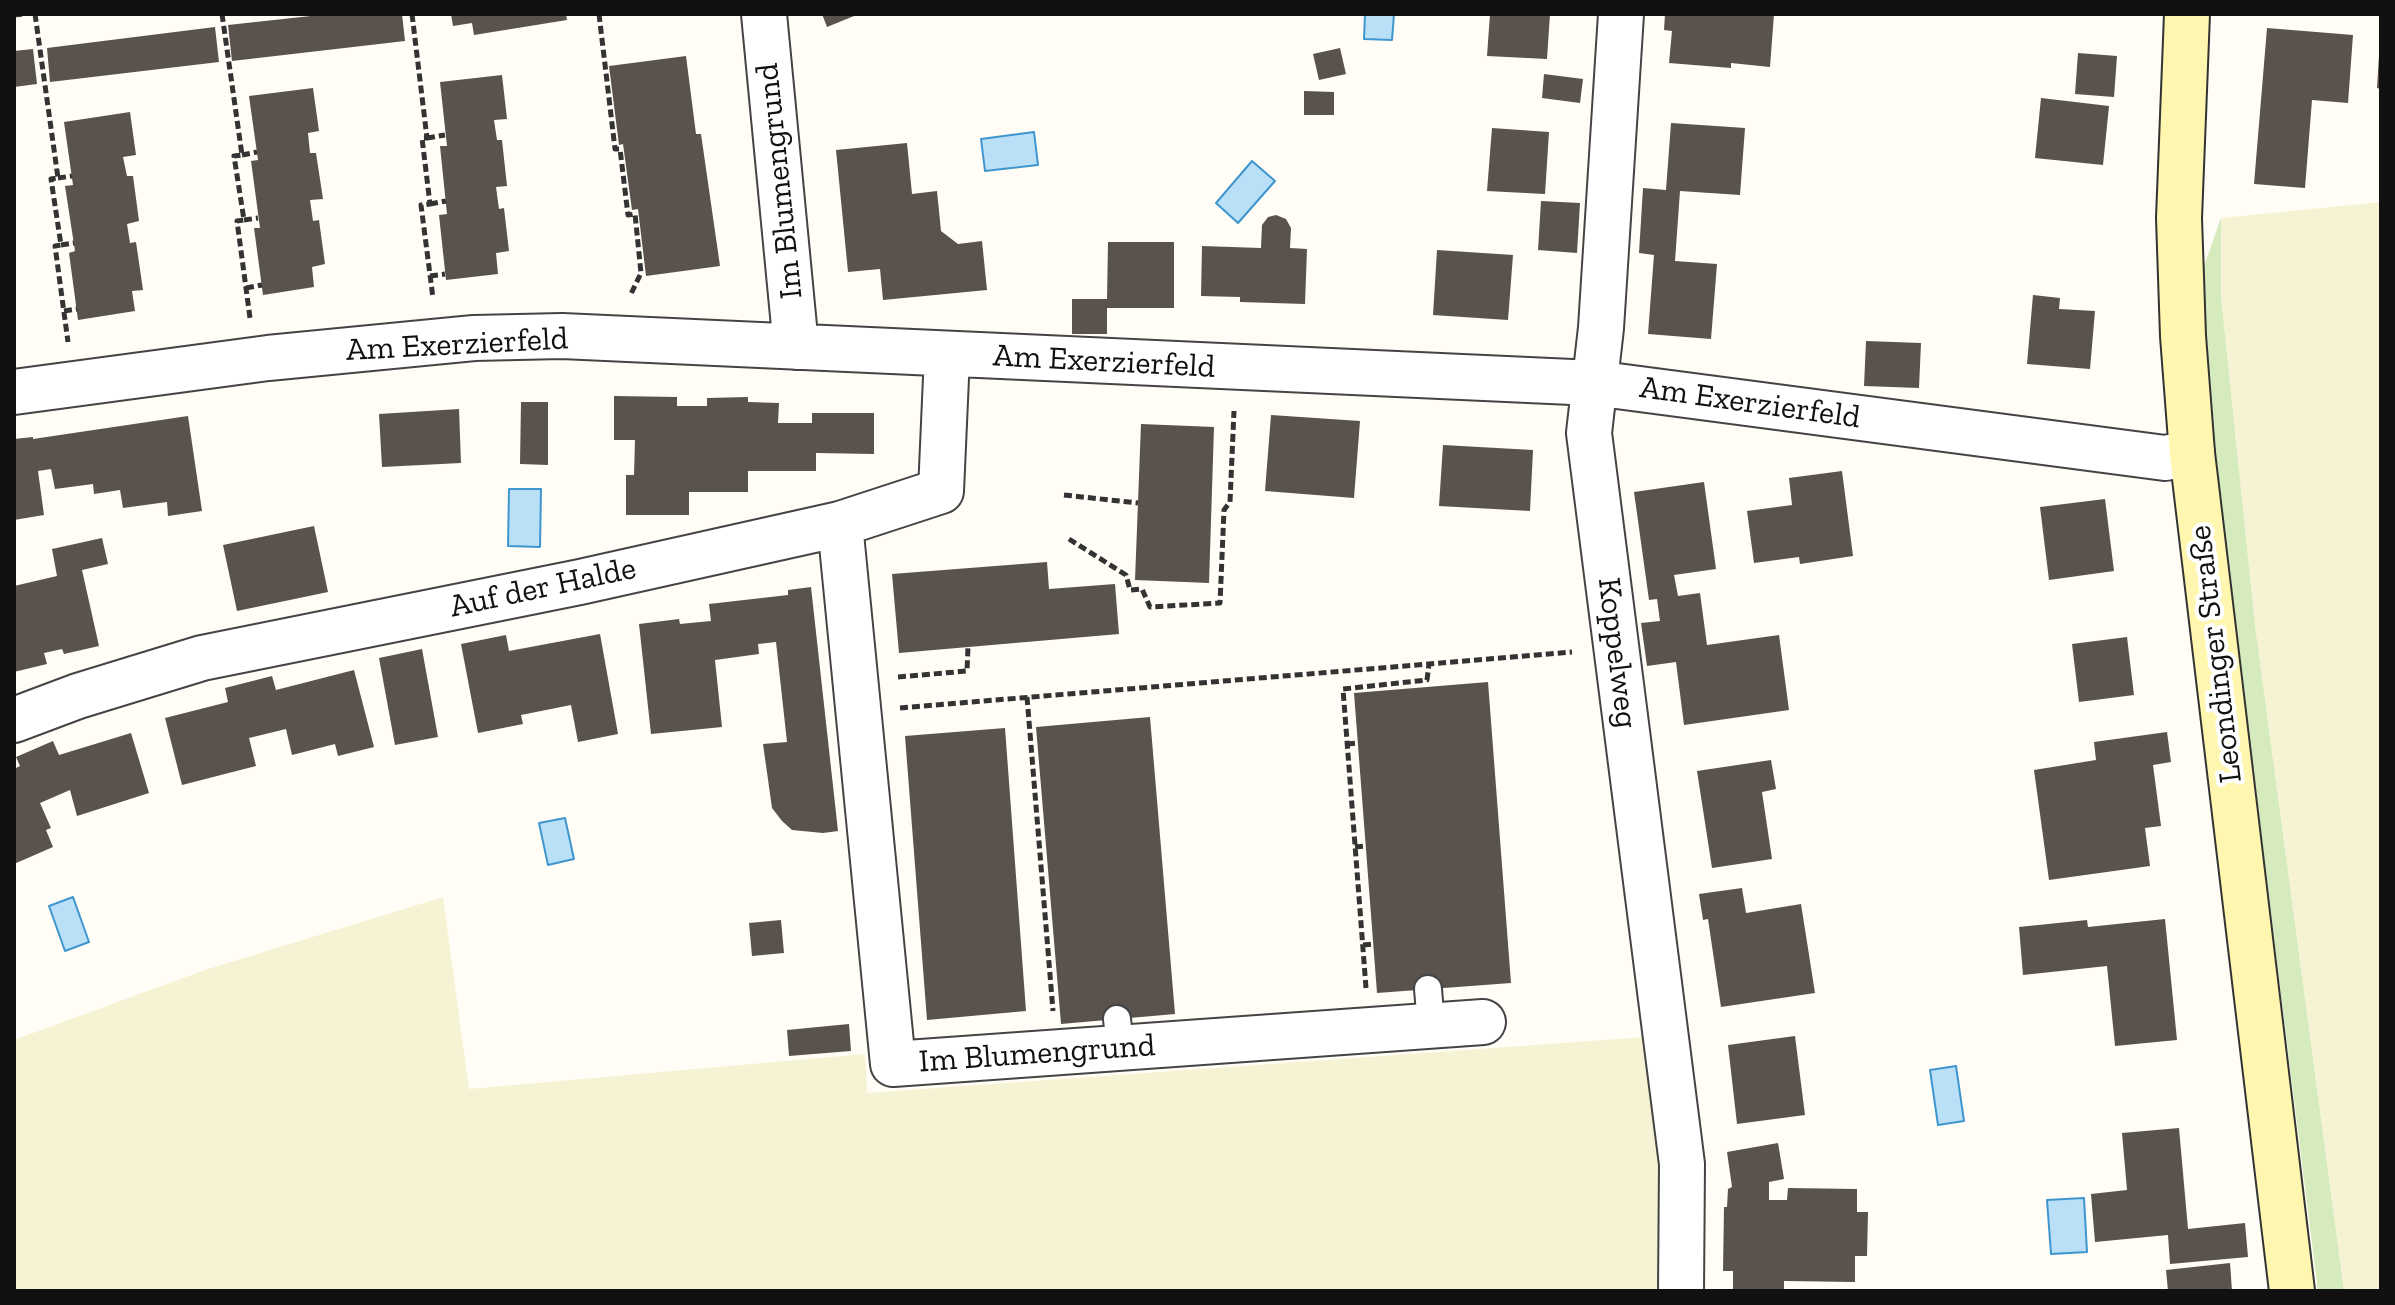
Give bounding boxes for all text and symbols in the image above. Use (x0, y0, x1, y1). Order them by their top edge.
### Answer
street label: Im Blumengrund (749, 61, 811, 301)
street label: Am Exerzierfeld (345, 320, 569, 370)
street label: Am Exerzierfeld (992, 337, 1216, 387)
street label: Am Exerzierfeld (1637, 369, 1863, 437)
street label: Leondinger Straße (2181, 523, 2251, 785)
street label: Auf der Halde (446, 550, 640, 626)
street label: Koppelweg (1589, 575, 1645, 731)
street label: Im Blumengrund (918, 1027, 1156, 1081)

